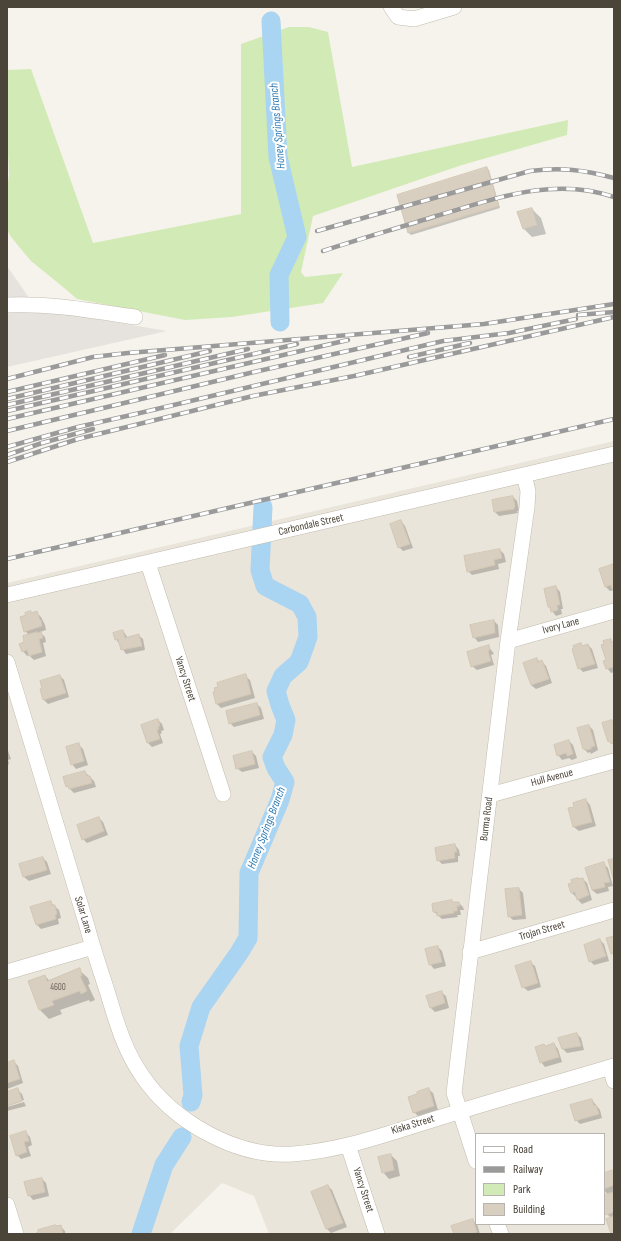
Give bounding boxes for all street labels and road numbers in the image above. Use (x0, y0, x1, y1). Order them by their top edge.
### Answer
street label: Carbondale Street (277, 511, 345, 539)
street label: Ivory Lane (541, 615, 581, 637)
street label: Yancy Street (172, 655, 198, 703)
street label: Hull Avenue (530, 766, 574, 790)
street label: Burma Road (478, 796, 496, 842)
street label: Solar Lane (71, 895, 95, 935)
street label: Trojan Street (518, 918, 566, 944)
street label: Kiska Street (390, 1112, 436, 1138)
street label: Yancy Street (350, 1166, 376, 1214)

